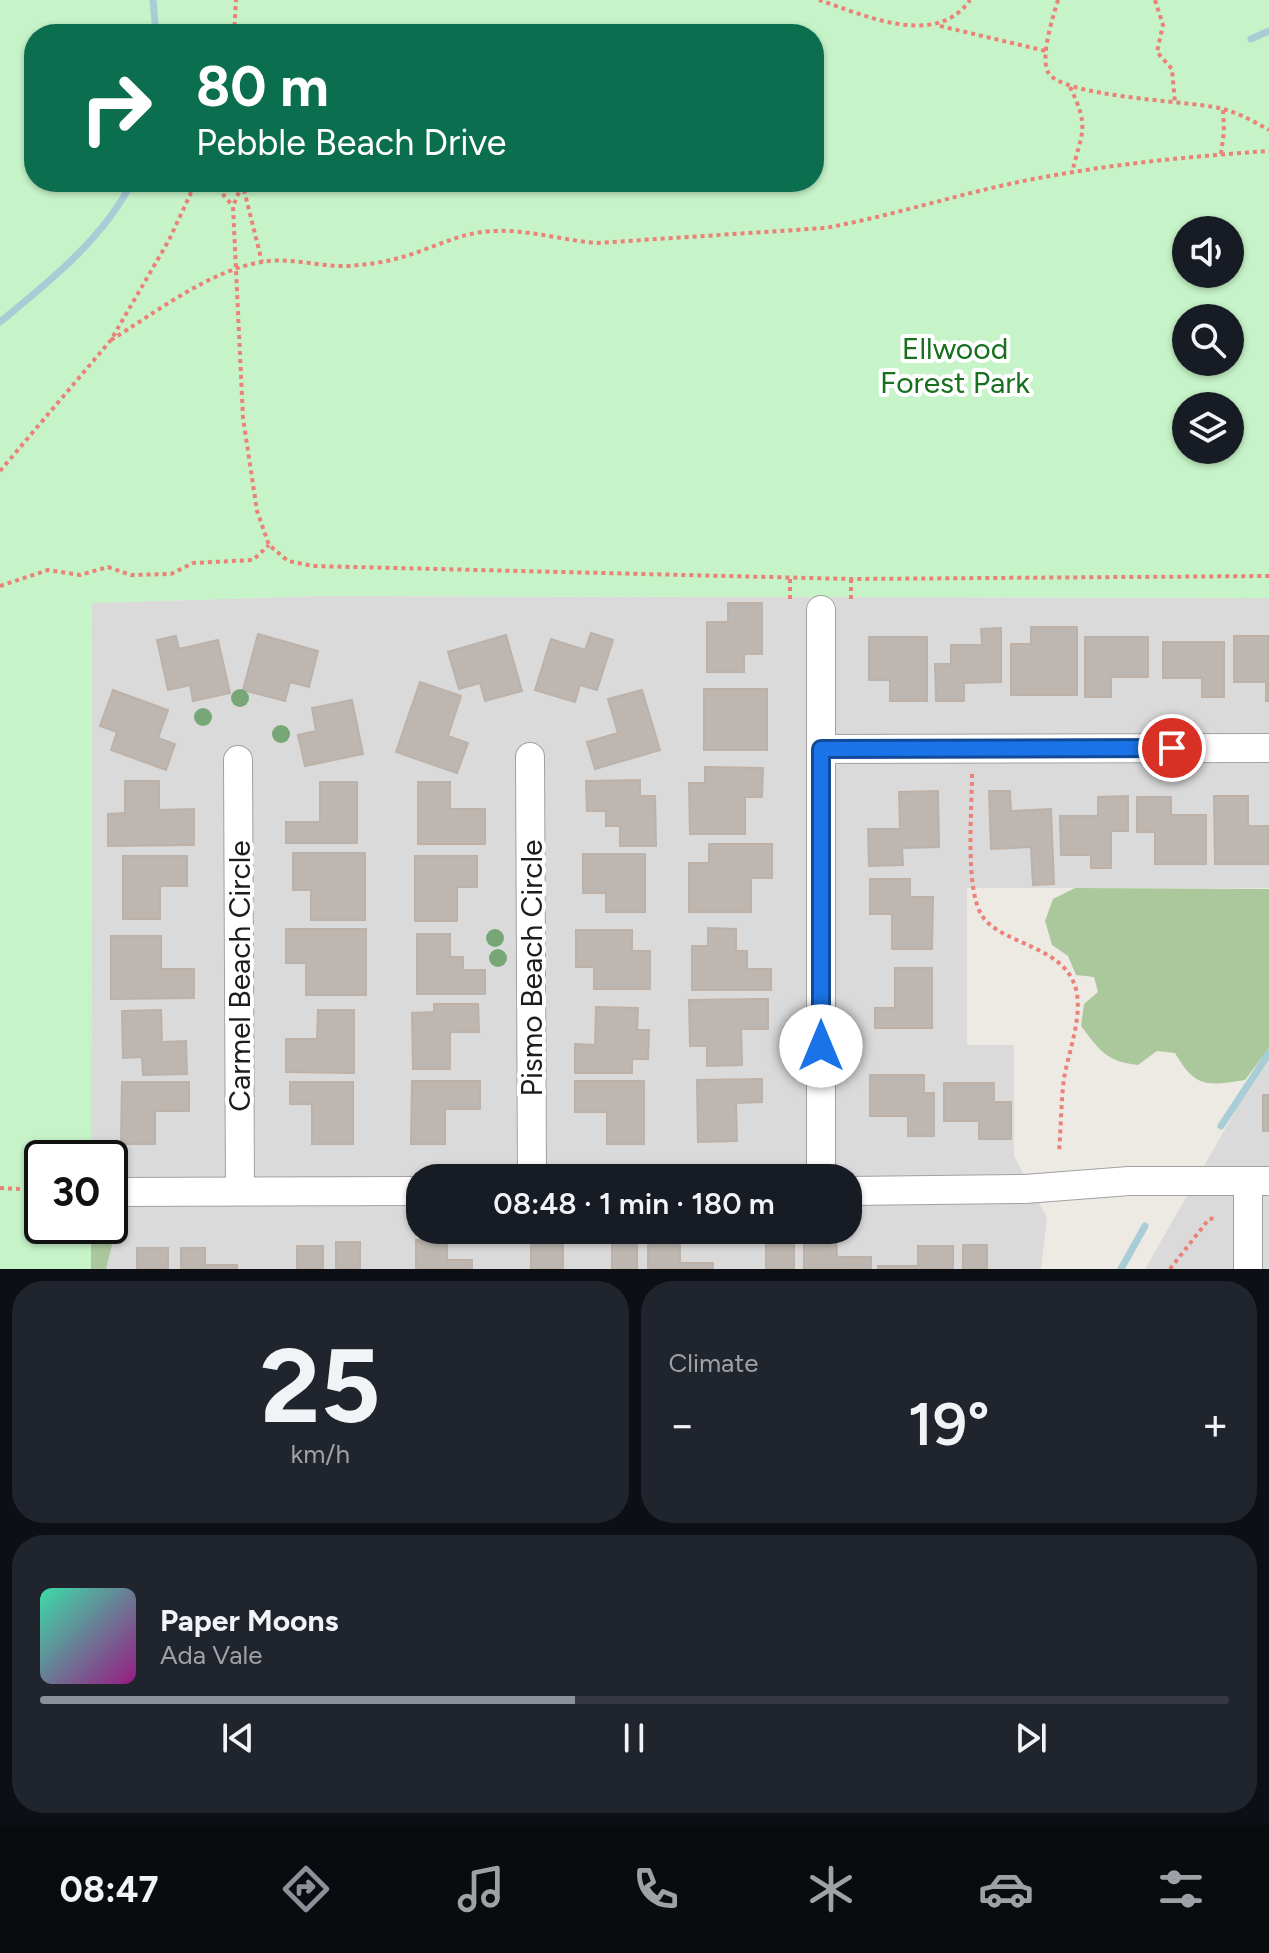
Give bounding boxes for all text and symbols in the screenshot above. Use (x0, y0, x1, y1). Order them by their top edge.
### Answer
text: 80 m (196, 53, 329, 120)
icon: right (64, 56, 168, 160)
text: Pebble Beach Drive (196, 121, 507, 164)
map controls (1172, 216, 1244, 464)
button: sound (1172, 216, 1244, 288)
button: search (1172, 304, 1244, 376)
park label: Ellwood Forest Park (880, 330, 1030, 401)
button: layers (1172, 392, 1244, 464)
pin (1138, 714, 1206, 782)
icon: arrive (1150, 726, 1194, 770)
street label: Carmel Beach Circle (221, 840, 258, 1112)
street label: Pismo Beach Circle (513, 840, 550, 1096)
position arrow (779, 1004, 863, 1088)
speed limit sign: 30 (24, 1140, 128, 1244)
text: 08:48 · 1 min · 180 m (493, 1185, 775, 1222)
text: 25 (260, 1323, 381, 1448)
text: Climate (669, 1347, 758, 1379)
text: 19° (908, 1388, 990, 1460)
text: − (669, 1398, 696, 1451)
text: + (1202, 1398, 1229, 1451)
text: km/h (291, 1438, 350, 1470)
text: Paper Moons (160, 1602, 339, 1639)
text: Ada Vale (160, 1639, 263, 1671)
icon: previous (216, 1716, 260, 1760)
icon: pause (612, 1716, 656, 1760)
icon: next (1009, 1716, 1053, 1760)
icon: directions (278, 1861, 334, 1917)
icon: music (453, 1861, 509, 1917)
icon: phone (628, 1861, 684, 1917)
icon: climate (803, 1861, 859, 1917)
icon: car (978, 1861, 1034, 1917)
icon: filters (1153, 1861, 1209, 1917)
text: 08:47 (60, 1868, 159, 1911)

